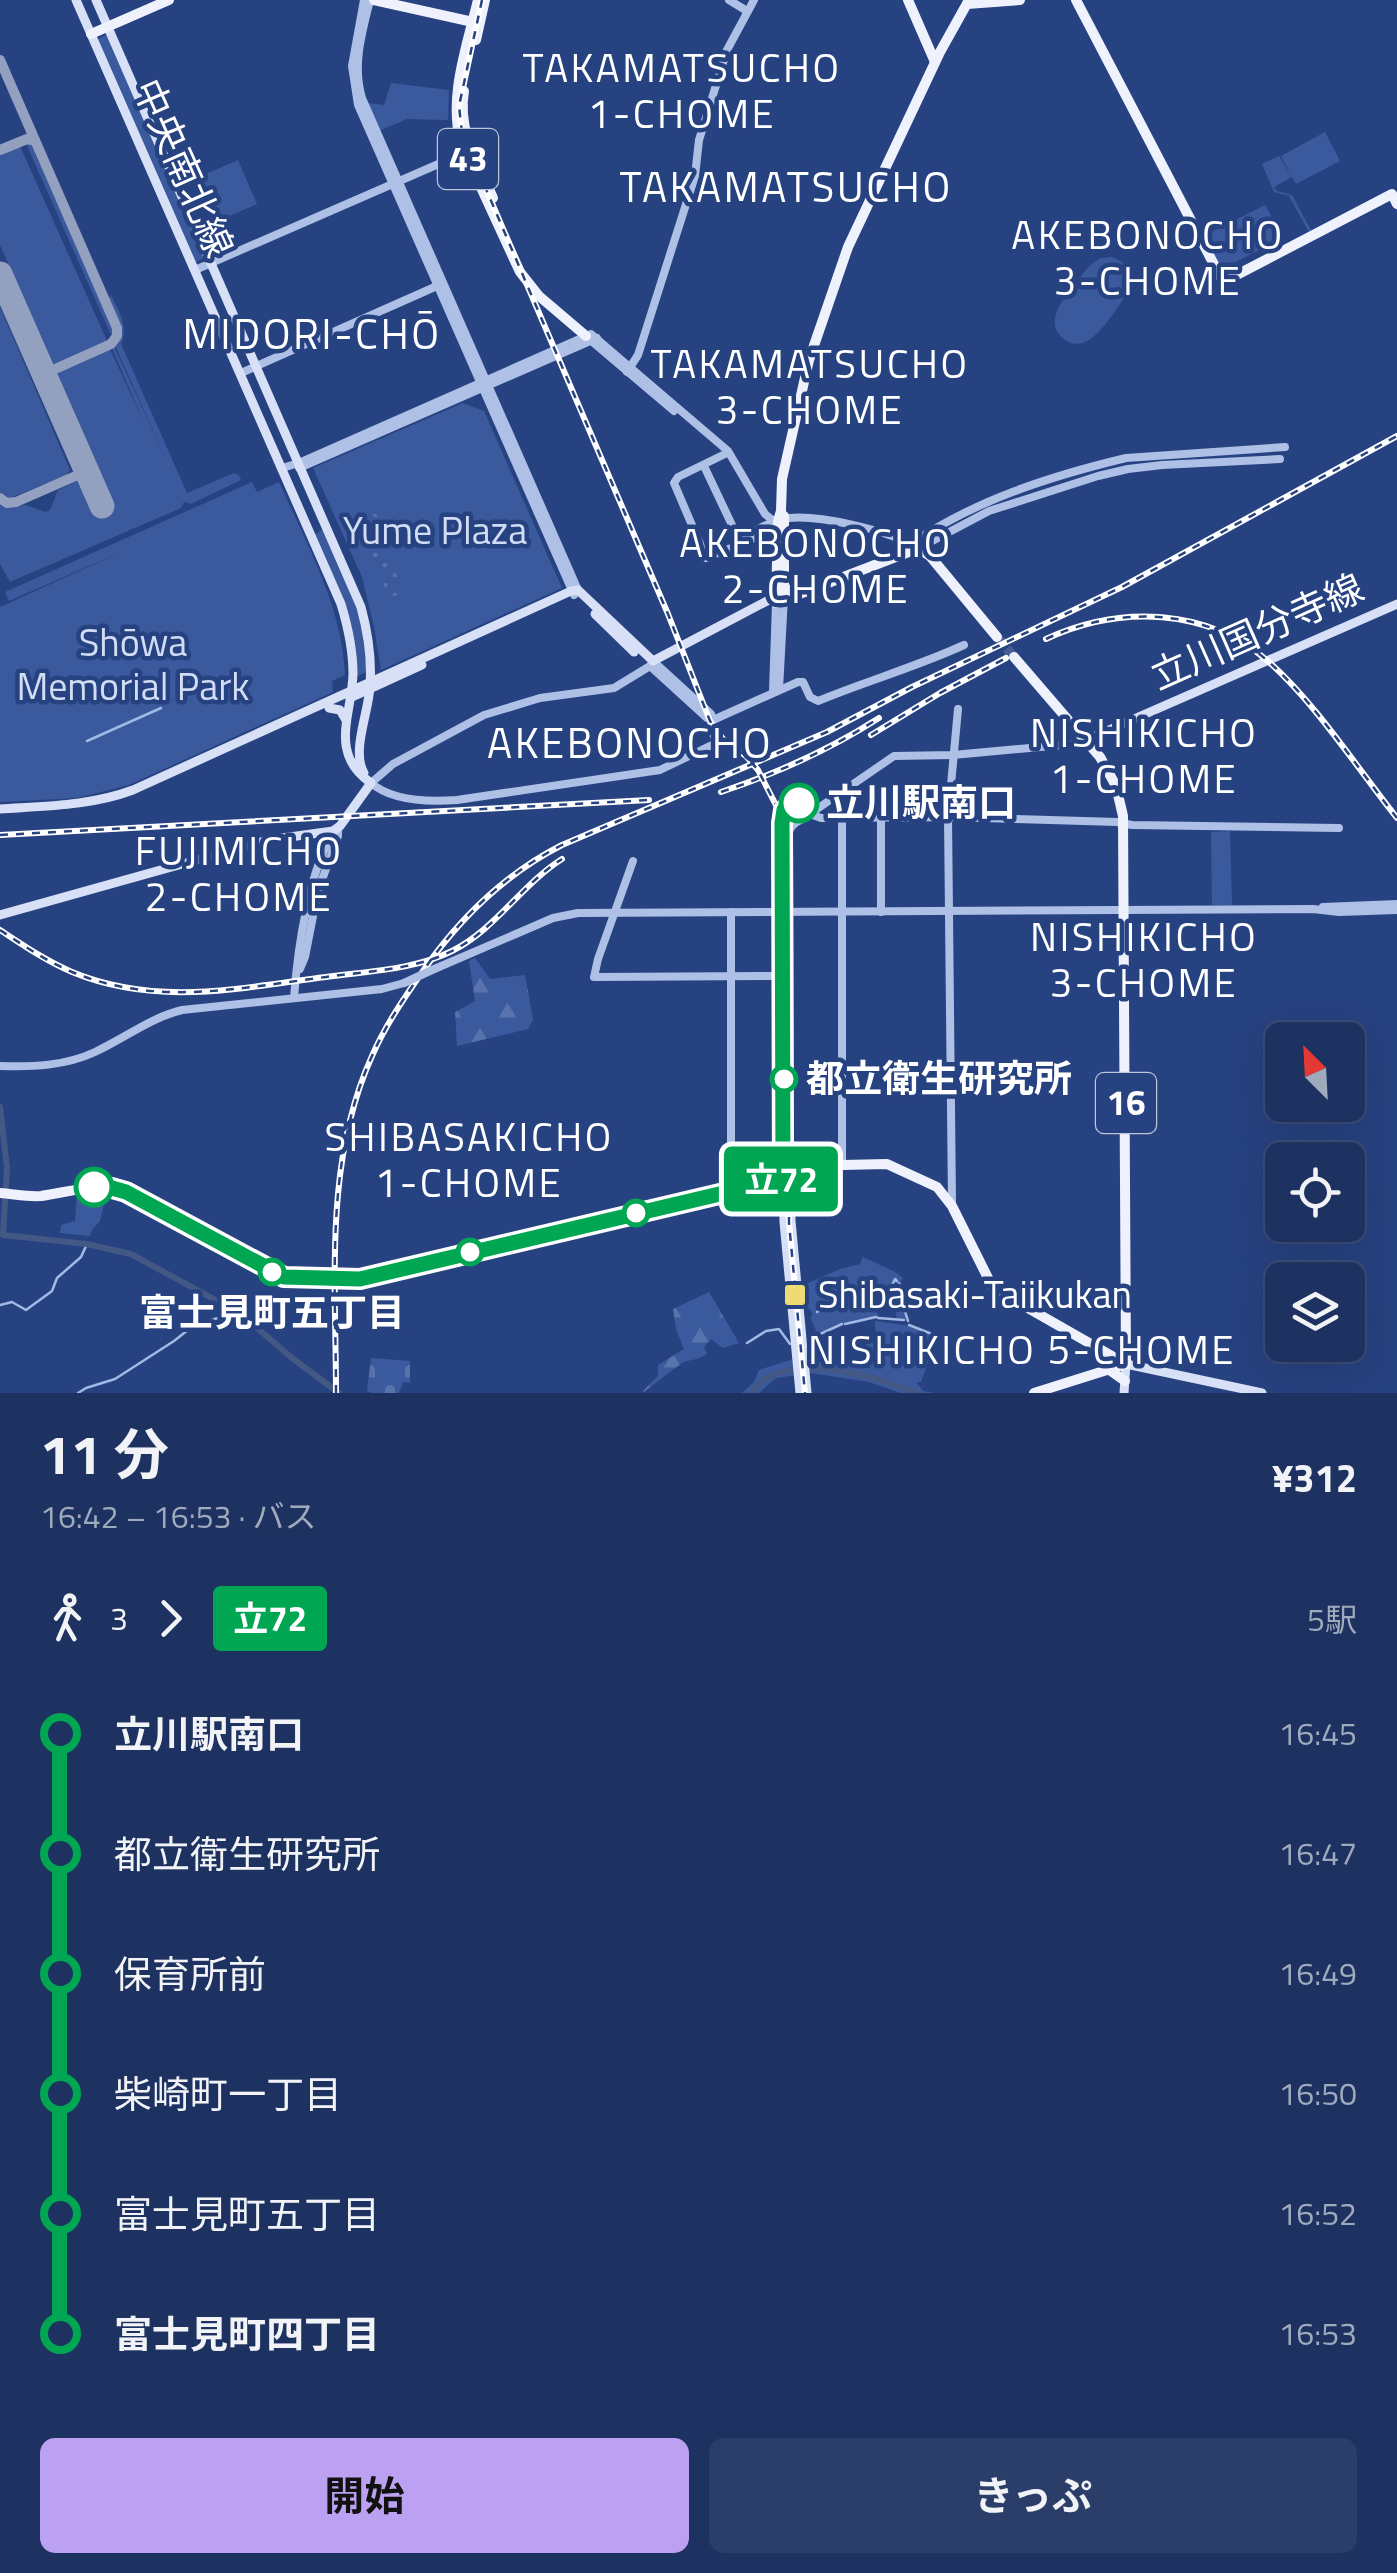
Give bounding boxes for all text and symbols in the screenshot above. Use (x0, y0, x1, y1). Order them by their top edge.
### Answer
district label: TAKAMATSUCHO 1-CHOME (523, 37, 841, 144)
street label: 中央南北線 (119, 69, 249, 266)
road number: 43 (438, 129, 498, 189)
district label: TAKAMATSUCHO (619, 154, 953, 218)
district label: AKEBONOCHO 3-CHOME (1011, 204, 1285, 311)
district label: MIDORI-CHŌ (183, 301, 441, 365)
district label: TAKAMATSUCHO 3-CHOME (651, 333, 969, 440)
park label: Yume Plaza (343, 501, 527, 559)
district label: AKEBONOCHO 2-CHOME (679, 512, 953, 619)
street label: 立川国分寺線 (1141, 558, 1373, 704)
park label: Shōwa Memorial Park (16, 613, 250, 715)
district label: NISHIKICHO 1-CHOME (1030, 702, 1258, 809)
district label: AKEBONOCHO (487, 710, 773, 774)
place label: 立川駅南口 (826, 773, 1016, 831)
marker: 立川駅南口 (780, 784, 818, 822)
district label: FUJIMICHO 2-CHOME (135, 820, 343, 927)
district label: NISHIKICHO 3-CHOME (1030, 906, 1258, 1013)
north arrow (1265, 1022, 1365, 1122)
map controls (1265, 1022, 1365, 1362)
place label: 都立衛生研究所 (806, 1049, 1072, 1107)
marker: 都立衛生研究所 (771, 1066, 797, 1092)
road number: 16 (1096, 1073, 1156, 1133)
district label: SHIBASAKICHO 1-CHOME (324, 1106, 614, 1213)
button: locate (1265, 1142, 1365, 1242)
line badge: 立72 (724, 1146, 838, 1212)
text: 立72 (744, 1152, 818, 1206)
unlabelled marker (75, 1168, 113, 1206)
unlabelled marker (623, 1200, 649, 1226)
unlabelled marker (457, 1239, 483, 1265)
marker: 富士見町五丁目 (259, 1259, 285, 1285)
button: layers (1265, 1262, 1365, 1362)
place label: Shibasaki-Taiikukan (818, 1265, 1132, 1323)
marker: Shibasaki-Taiikukan (782, 1282, 808, 1308)
place label: 富士見町五丁目 (139, 1283, 405, 1341)
district label: NISHIKICHO 5-CHOME (808, 1319, 1236, 1380)
text: 11 分 (40, 1412, 169, 1495)
text: ¥312 (1272, 1449, 1357, 1507)
text: 16:42 – 16:53 · バス (40, 1492, 317, 1540)
icon: walk (40, 1591, 95, 1646)
icon: forward (143, 1591, 198, 1646)
text: 立72 (233, 1591, 307, 1645)
text: 3 (110, 1594, 128, 1642)
text: 5駅 (1307, 1595, 1357, 1643)
text: 立川駅南口 (114, 1705, 304, 1763)
text: 16:45 (1278, 1709, 1357, 1757)
text: 都立衛生研究所 (114, 1825, 380, 1883)
text: 16:47 (1278, 1829, 1357, 1877)
text: 保育所前 (114, 1945, 266, 2003)
text: 16:49 (1278, 1949, 1357, 1997)
text: 柴崎町一丁目 (114, 2065, 342, 2123)
text: 16:50 (1278, 2069, 1357, 2117)
text: 富士見町五丁目 (114, 2185, 380, 2243)
text: 16:52 (1278, 2189, 1357, 2237)
text: 富士見町四丁目 (114, 2305, 380, 2363)
text: 16:53 (1278, 2309, 1357, 2357)
button: 開始 (40, 2438, 689, 2553)
button: きっぷ (709, 2438, 1357, 2553)

